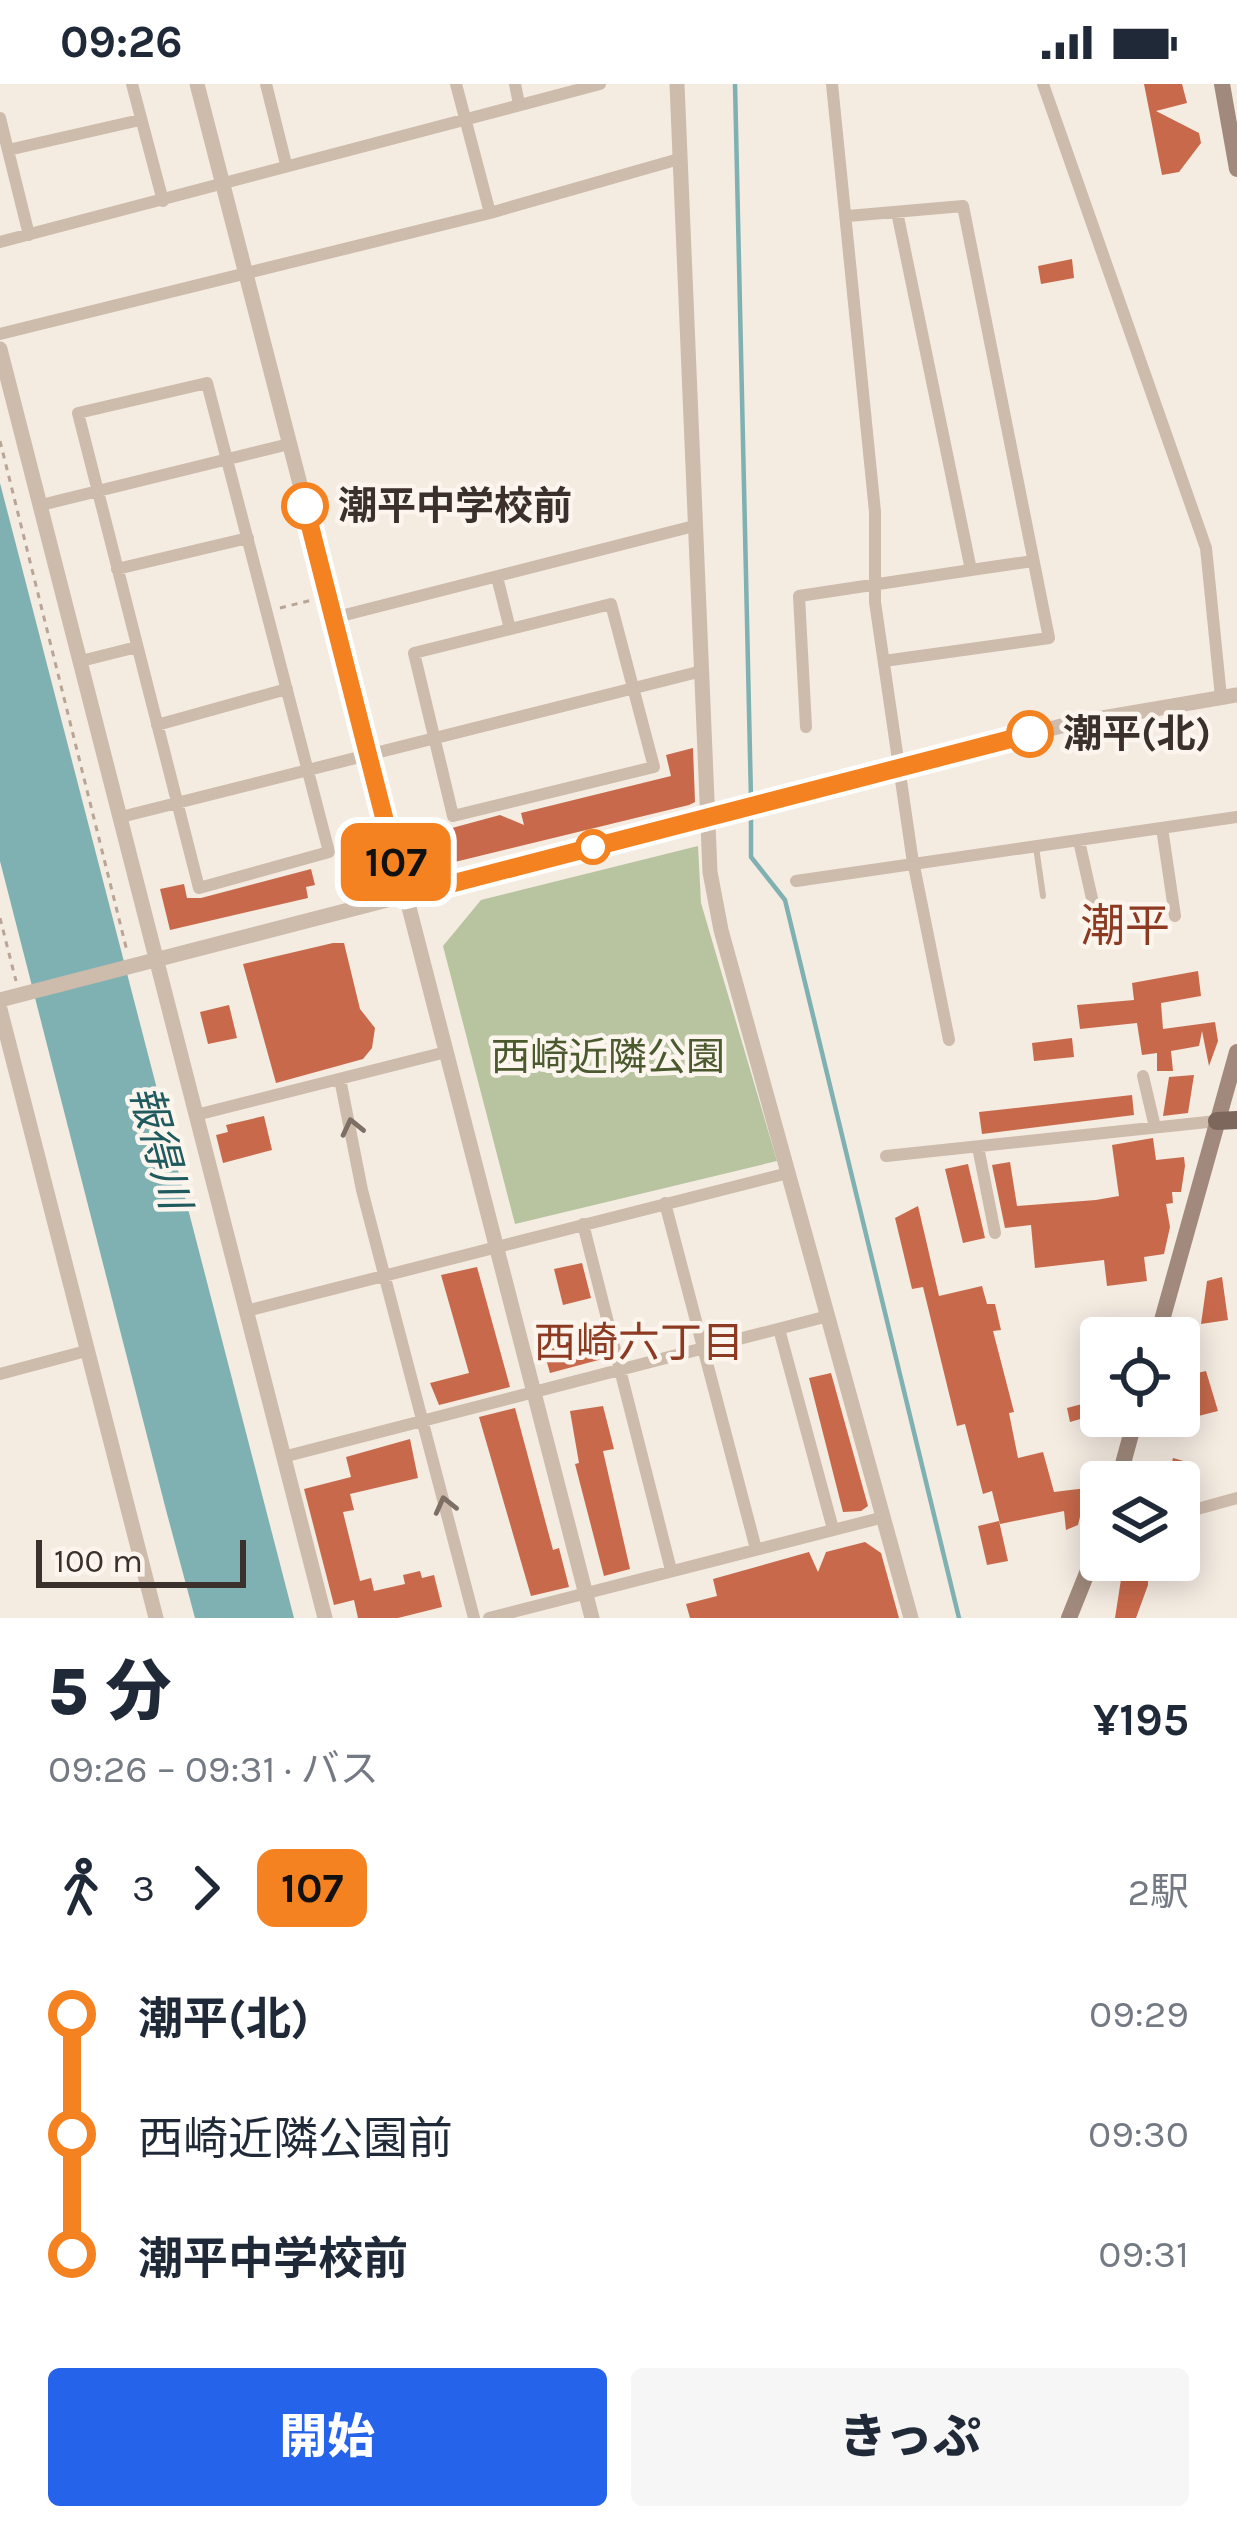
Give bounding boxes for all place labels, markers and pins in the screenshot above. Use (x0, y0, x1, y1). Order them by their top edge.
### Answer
place label: 潮平中学校前 (338, 483, 572, 529)
marker: 潮平中学校前 (283, 484, 327, 528)
place label: 潮平(北) (1063, 711, 1211, 757)
marker: 潮平(北) (1008, 712, 1052, 756)
unlabelled marker (577, 831, 609, 863)

